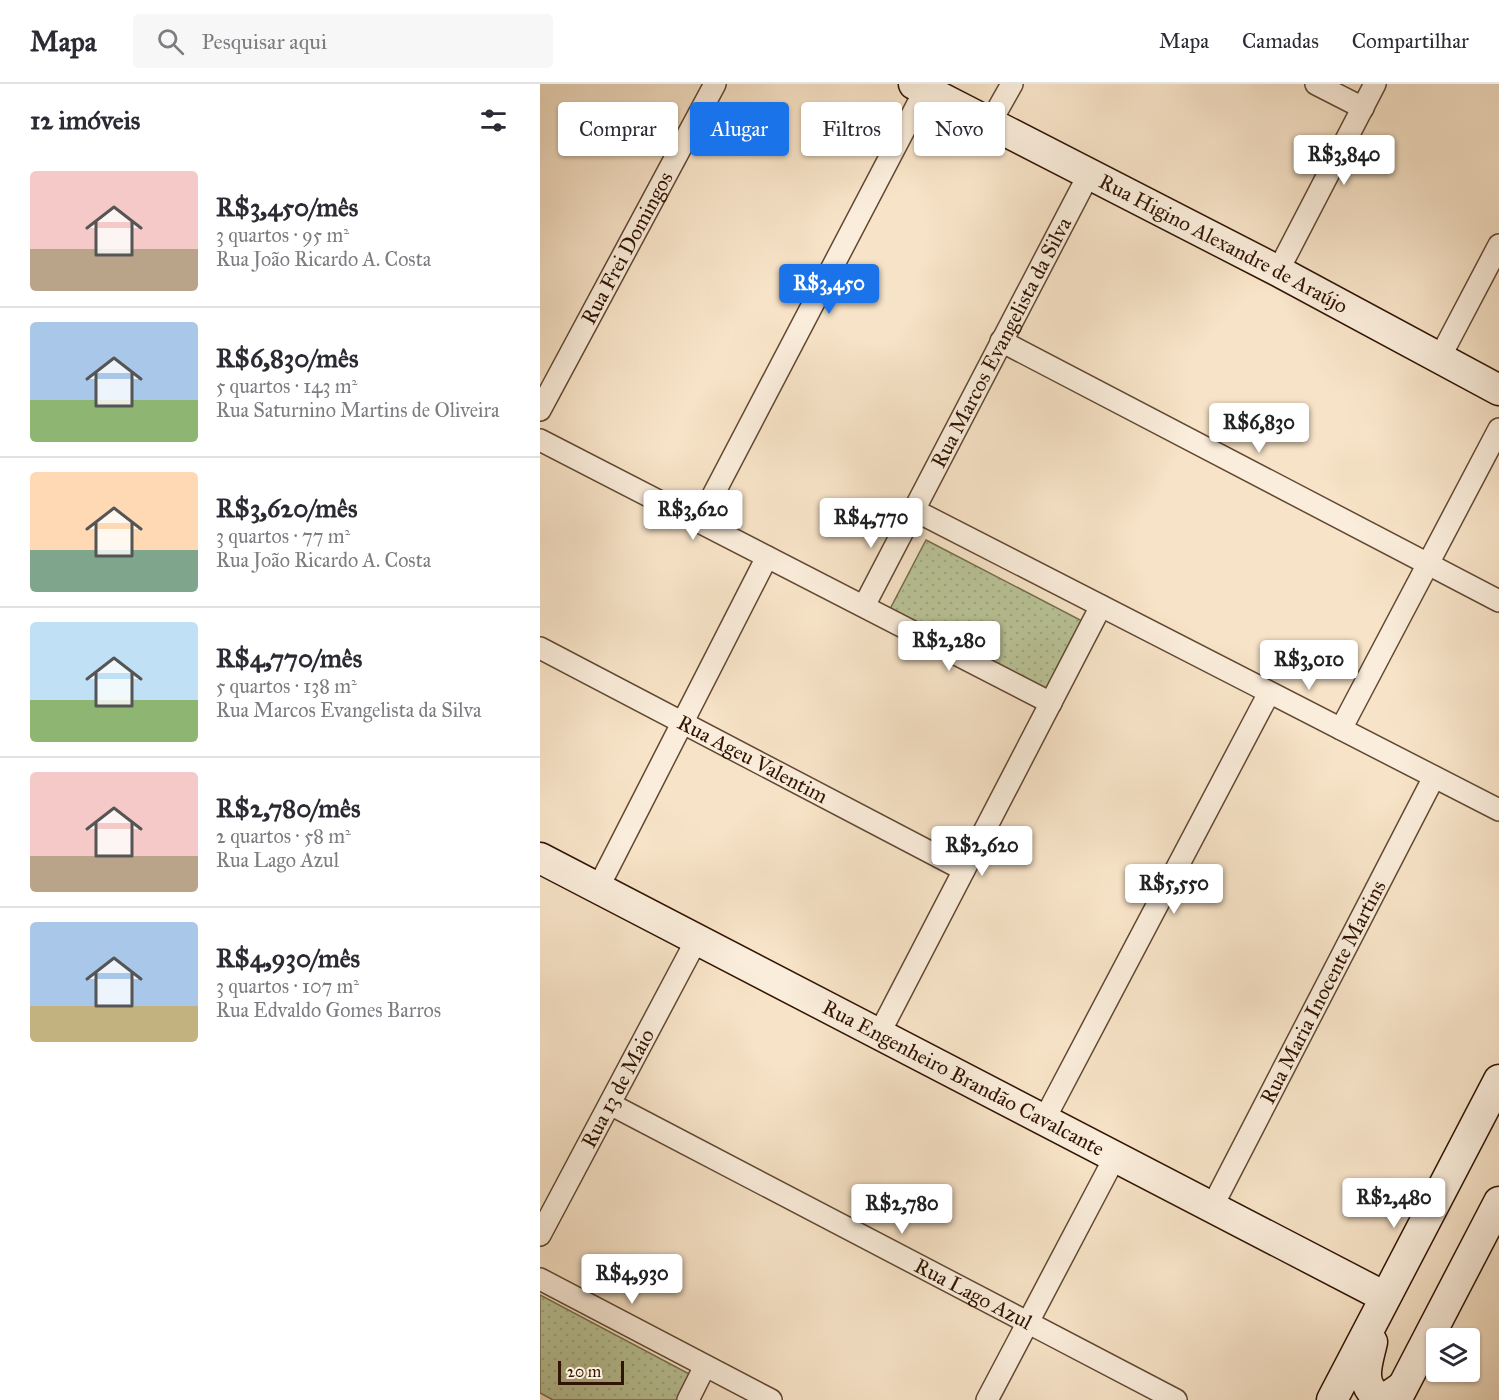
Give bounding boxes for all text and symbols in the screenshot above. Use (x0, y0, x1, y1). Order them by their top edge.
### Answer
search box (133, 14, 553, 68)
text: Mapa (30, 24, 97, 59)
icon: search (154, 25, 187, 58)
text: Pesquisar aqui (202, 28, 327, 55)
text: Mapa (1159, 28, 1209, 54)
text: Camadas (1242, 28, 1319, 54)
text: Compartilhar (1352, 28, 1469, 54)
chip: Comprar (558, 102, 678, 156)
chip: Alugar (690, 102, 789, 156)
chip: Filtros (801, 102, 902, 156)
chip: Novo (914, 102, 1005, 156)
text: 12 imóveis (30, 104, 140, 136)
icon: filters (477, 104, 510, 137)
pin: R$3,840 (1289, 135, 1399, 186)
text: R$3,840 (1308, 142, 1380, 166)
street label: Rua Frei Domingos (575, 167, 679, 329)
street label: Rua Higino Alexandre de Araújo (1094, 168, 1352, 319)
text: R$3,450/mês (216, 191, 358, 223)
icon: home (78, 195, 150, 267)
street label: Rua Marcos Evangelista da Silva (925, 213, 1077, 472)
text: 3 quartos · 95 m² (216, 223, 349, 247)
text: Rua João Ricardo A. Costa (216, 247, 431, 271)
pin: R$3,450 (774, 264, 884, 315)
text: R$3,450 (793, 271, 865, 295)
text: R$6,830/mês (216, 342, 358, 374)
icon: home (78, 346, 150, 418)
text: 5 quartos · 143 m² (216, 374, 357, 398)
text: Rua Saturnino Martins de Oliveira (216, 398, 499, 422)
pin: R$6,830 (1204, 403, 1314, 454)
text: R$6,830 (1223, 410, 1295, 434)
pin: R$3,620 (638, 490, 748, 541)
text: R$3,620/mês (216, 492, 357, 524)
icon: home (78, 496, 150, 568)
text: R$3,620 (658, 497, 729, 521)
pin: R$4,770 (816, 498, 926, 549)
text: R$4,770 (834, 505, 908, 529)
text: 3 quartos · 77 m² (216, 524, 350, 548)
text: Rua João Ricardo A. Costa (216, 548, 431, 572)
pin: R$2,280 (894, 621, 1004, 672)
text: R$2,280 (912, 628, 986, 652)
pin: R$3,010 (1254, 640, 1364, 691)
text: R$4,770/mês (216, 642, 362, 674)
icon: home (78, 646, 150, 718)
text: R$3,010 (1274, 647, 1344, 671)
text: 5 quartos · 138 m² (216, 674, 357, 698)
text: Rua Marcos Evangelista da Silva (216, 698, 481, 722)
street label: Rua Ageu Valentim (673, 709, 832, 810)
text: R$2,780/mês (216, 792, 360, 824)
icon: home (78, 796, 150, 868)
text: 2 quartos · 58 m² (216, 824, 351, 848)
pin: R$2,620 (927, 826, 1037, 877)
text: R$2,620 (945, 833, 1019, 857)
text: Rua Lago Azul (216, 848, 339, 872)
pin: R$5,550 (1119, 864, 1229, 915)
text: R$5,550 (1139, 871, 1209, 895)
street label: Rua Maria Inocente Martins (1255, 876, 1392, 1108)
text: R$4,930/mês (216, 942, 360, 974)
icon: home (78, 946, 150, 1018)
text: 3 quartos · 107 m² (216, 974, 359, 998)
street label: Rua Engenheiro Brandão Cavalcante (818, 994, 1109, 1162)
text: Rua Edvaldo Gomes Barros (216, 998, 441, 1022)
street label: Rua 13 de Maio (576, 1024, 660, 1152)
pin: R$2,480 (1339, 1178, 1449, 1229)
pin: R$2,780 (847, 1184, 957, 1235)
text: R$2,480 (1356, 1185, 1432, 1209)
text: R$2,780 (865, 1191, 939, 1215)
street label: Rua Lago Azul (910, 1252, 1037, 1336)
pin: R$4,930 (577, 1254, 687, 1305)
text: R$4,930 (595, 1261, 669, 1285)
map controls (1426, 1328, 1480, 1382)
button: layers (1426, 1328, 1480, 1382)
scale bar (558, 1358, 624, 1386)
text: 20 m (567, 1362, 601, 1381)

